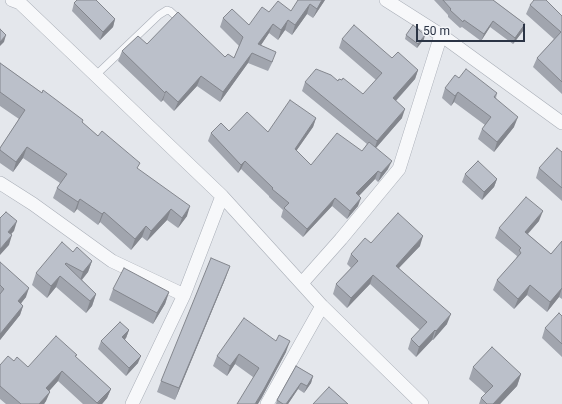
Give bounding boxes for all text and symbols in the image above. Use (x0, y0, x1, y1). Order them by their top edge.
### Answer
scale bar (418, 16, 527, 42)
text: 50 m (423, 24, 450, 38)

